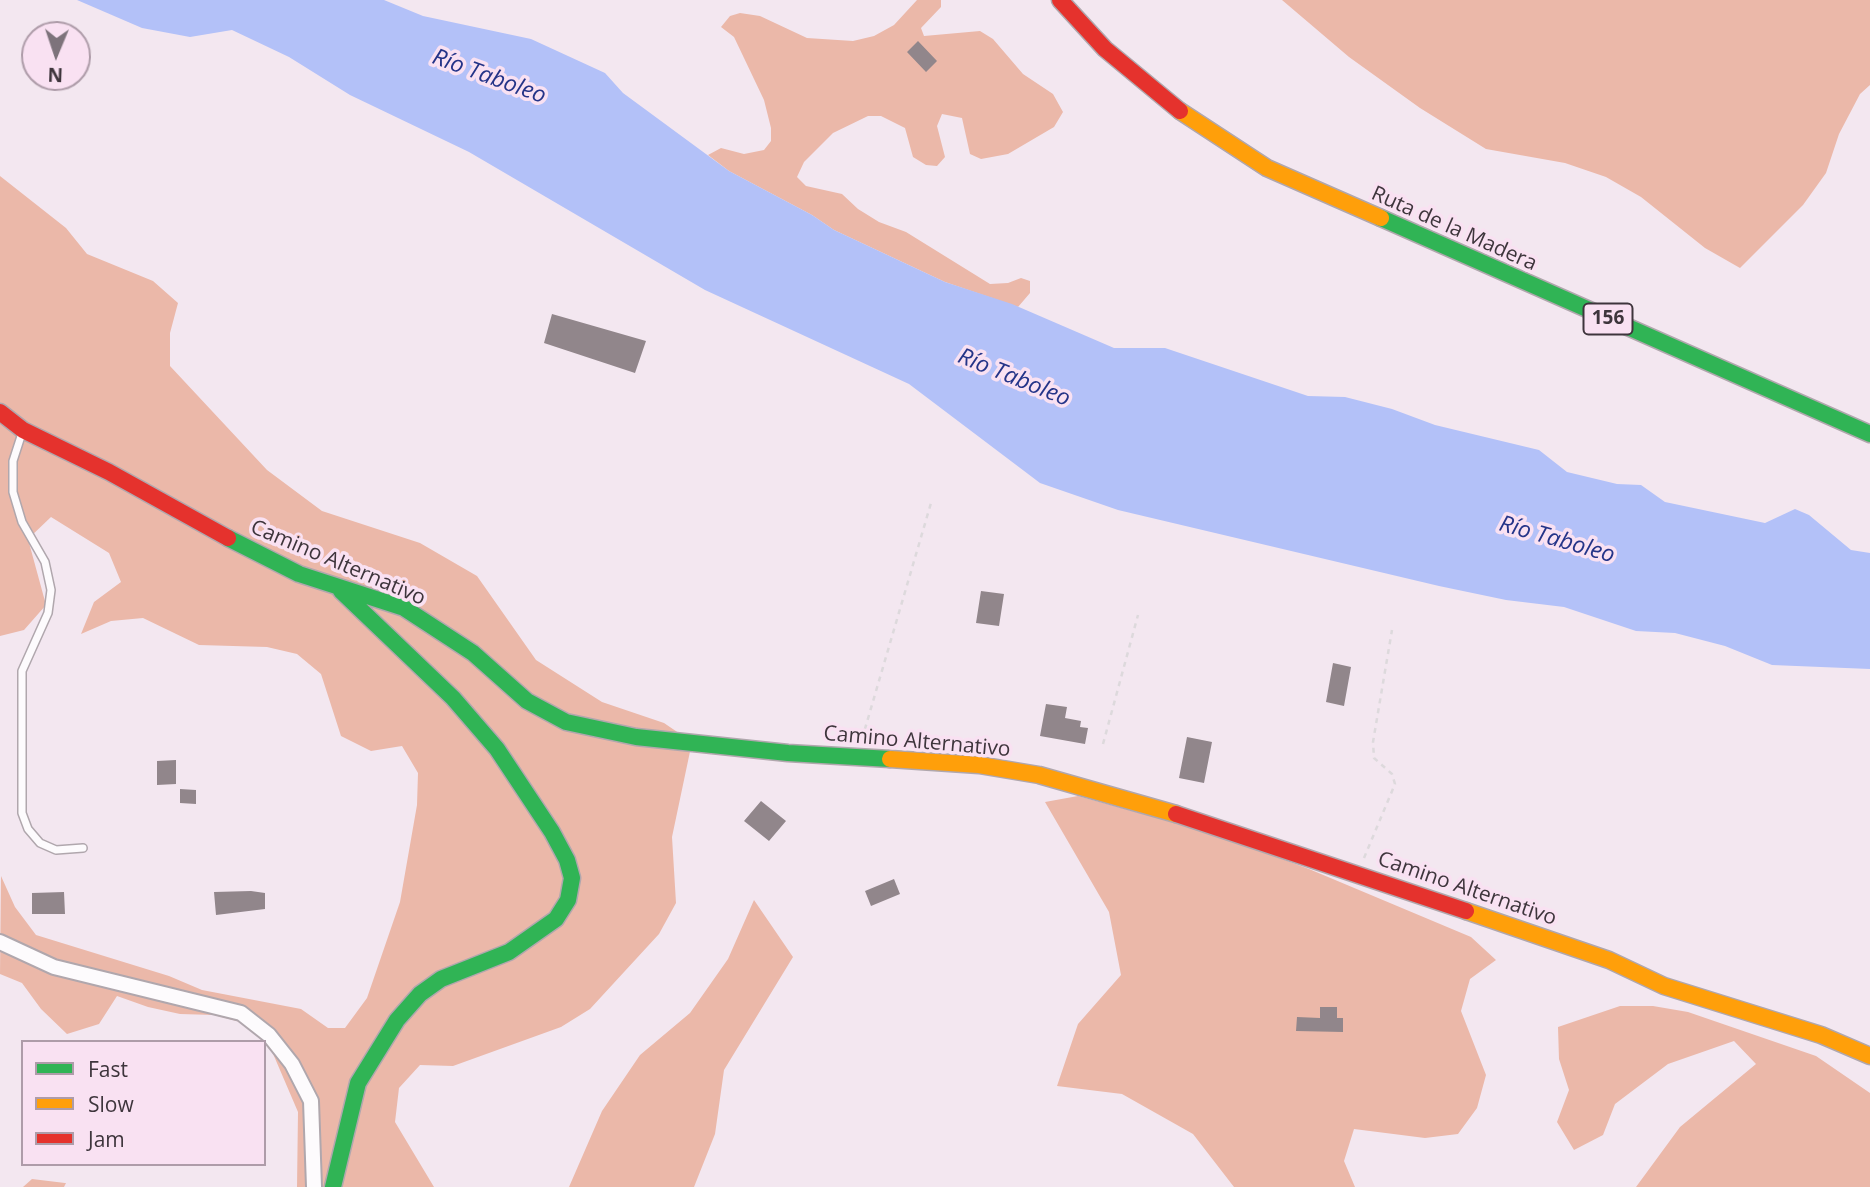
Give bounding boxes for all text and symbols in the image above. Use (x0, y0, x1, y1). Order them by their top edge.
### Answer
north arrow (21, 21, 91, 91)
water label: Río Taboleo (428, 44, 550, 110)
text: N (47, 62, 64, 88)
street label: Ruta de la Madera (1367, 181, 1541, 277)
road number: 156 (1584, 304, 1632, 334)
water label: Río Taboleo (954, 343, 1074, 413)
water label: Río Taboleo (1496, 510, 1618, 570)
street label: Camino Alternativo (247, 515, 429, 611)
street label: Camino Alternativo (823, 721, 1011, 763)
street label: Camino Alternativo (1374, 847, 1560, 931)
legend (21, 1040, 266, 1166)
text: Fast (88, 1055, 128, 1083)
text: Slow (88, 1090, 134, 1118)
text: Jam (88, 1125, 125, 1153)

